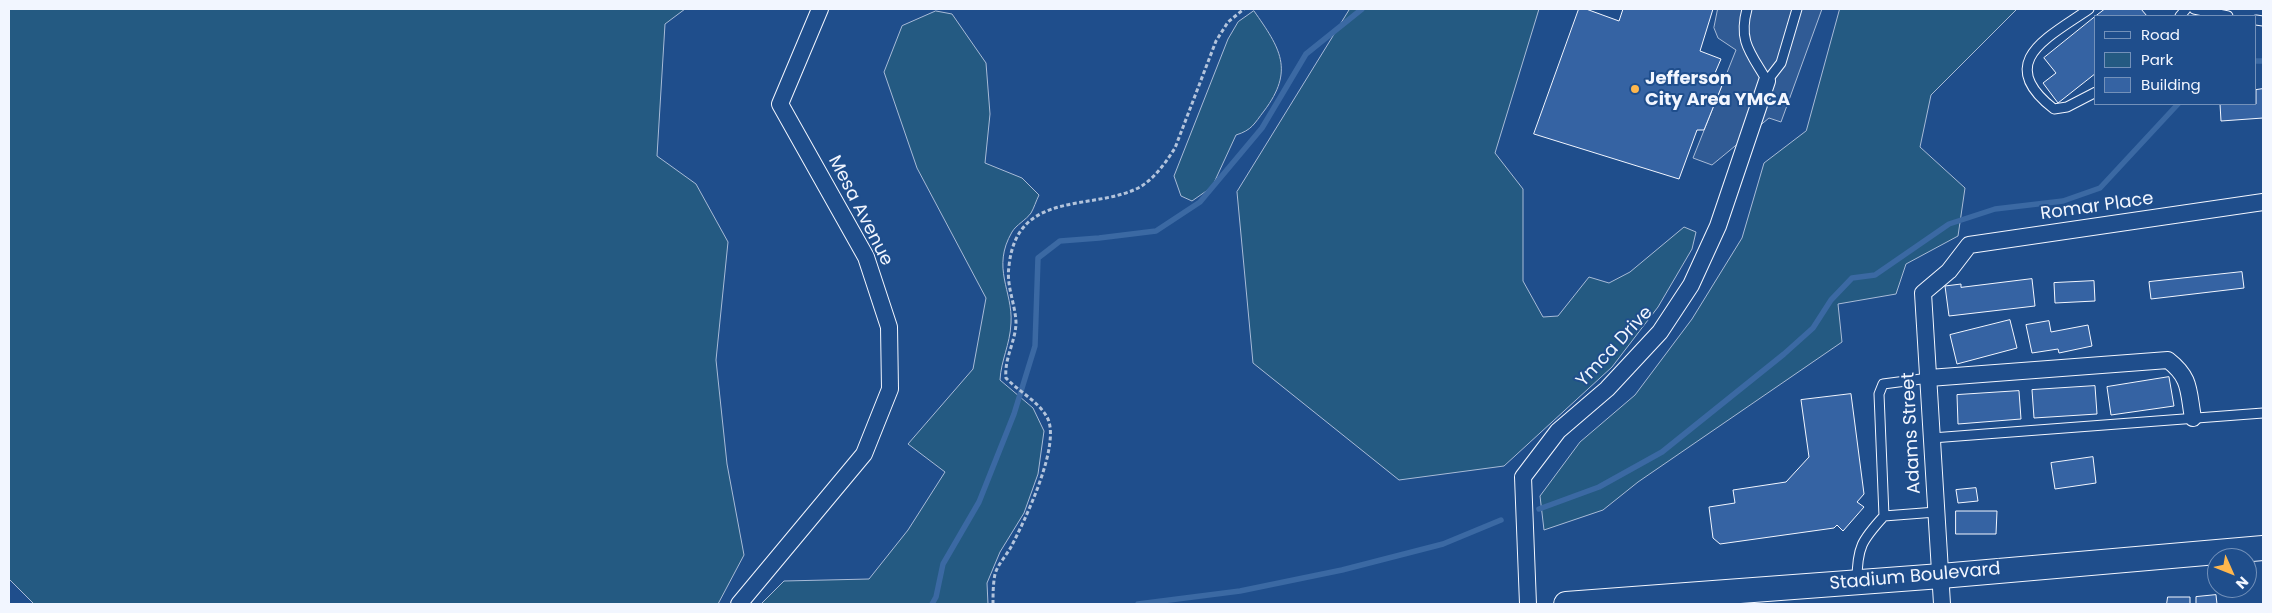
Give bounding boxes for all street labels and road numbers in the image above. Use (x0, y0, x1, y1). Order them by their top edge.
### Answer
street label: Mesa Avenue (823, 152, 897, 270)
street label: Romar Place (2039, 188, 2155, 226)
street label: Ymca Drive (1572, 302, 1658, 392)
street label: Adams Street (1898, 372, 1926, 494)
street label: Stadium Boulevard (1829, 559, 2001, 595)

